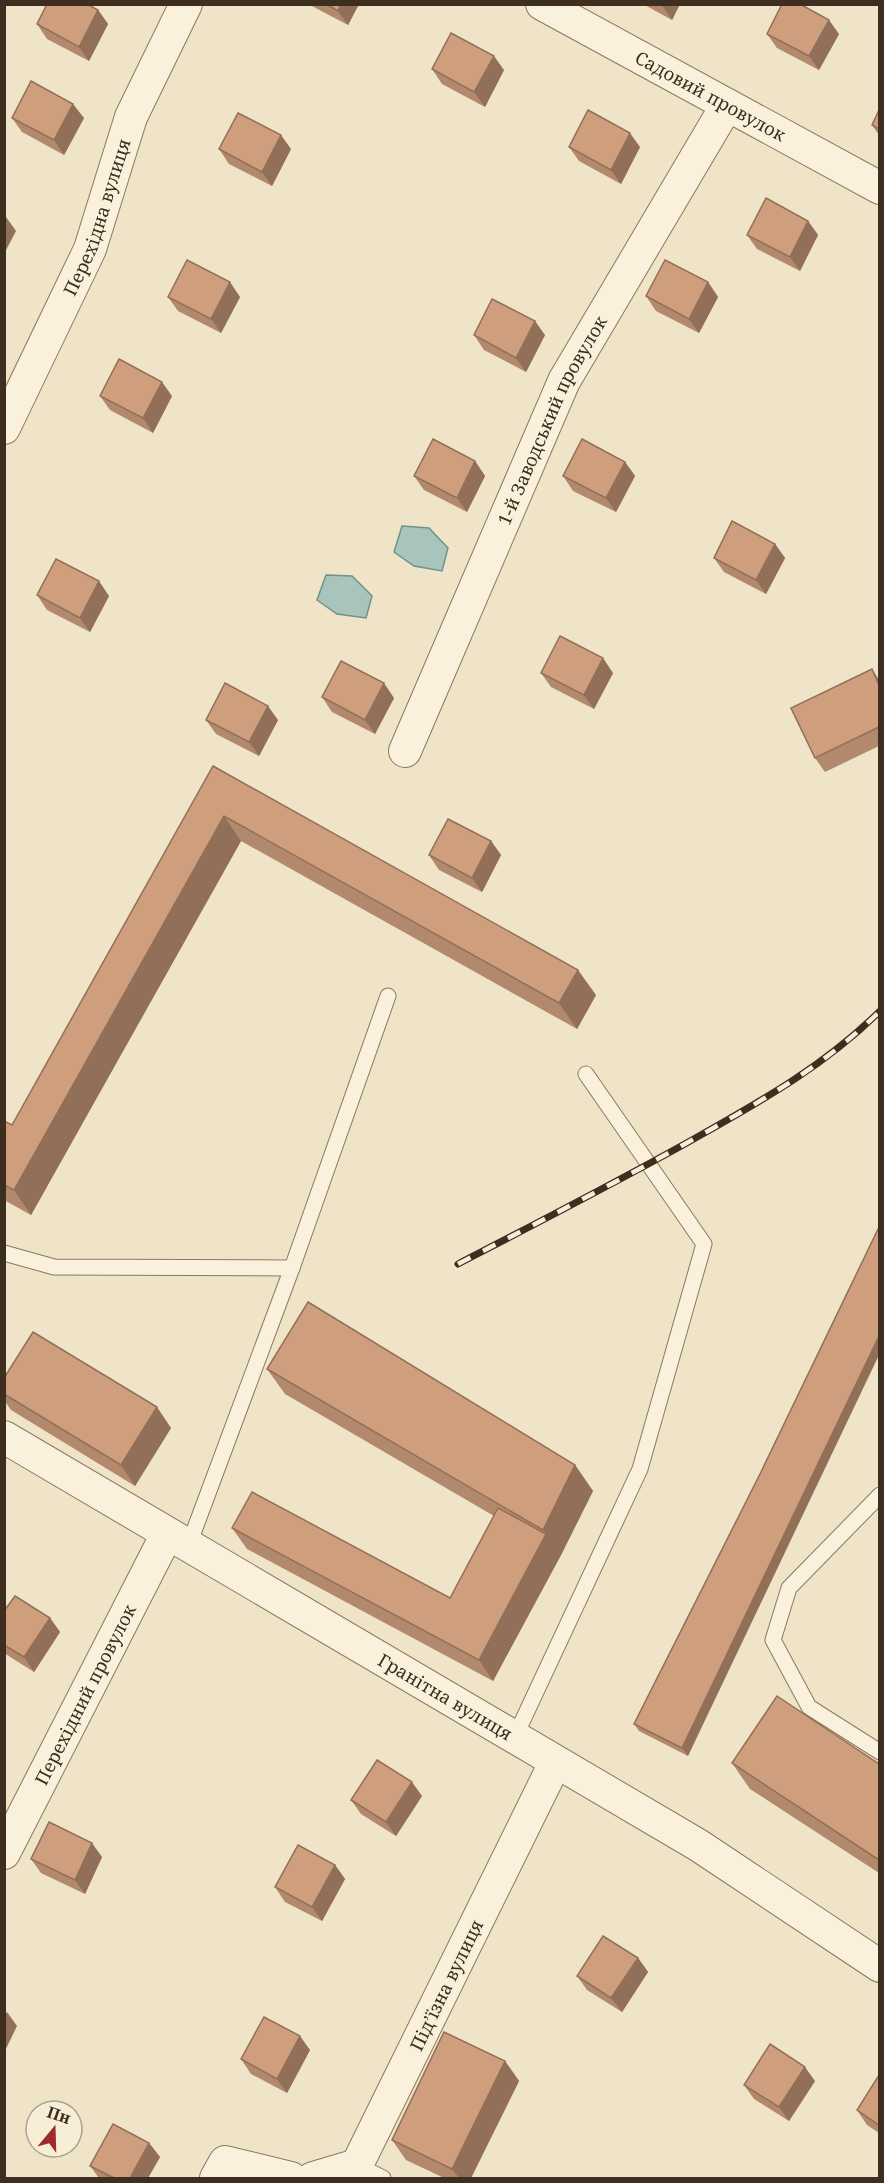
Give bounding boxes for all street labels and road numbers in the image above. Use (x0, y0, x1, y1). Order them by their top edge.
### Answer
street label: Садовий провулок (631, 45, 790, 147)
street label: Перехідна вулиця (57, 136, 136, 299)
street label: 1-й Заводський провулок (492, 311, 612, 528)
street label: Перехідний провулок (29, 1600, 141, 1789)
street label: Гранітна вулиця (374, 1648, 517, 1745)
street label: Підʼїзна вулиця (404, 1915, 488, 2055)

